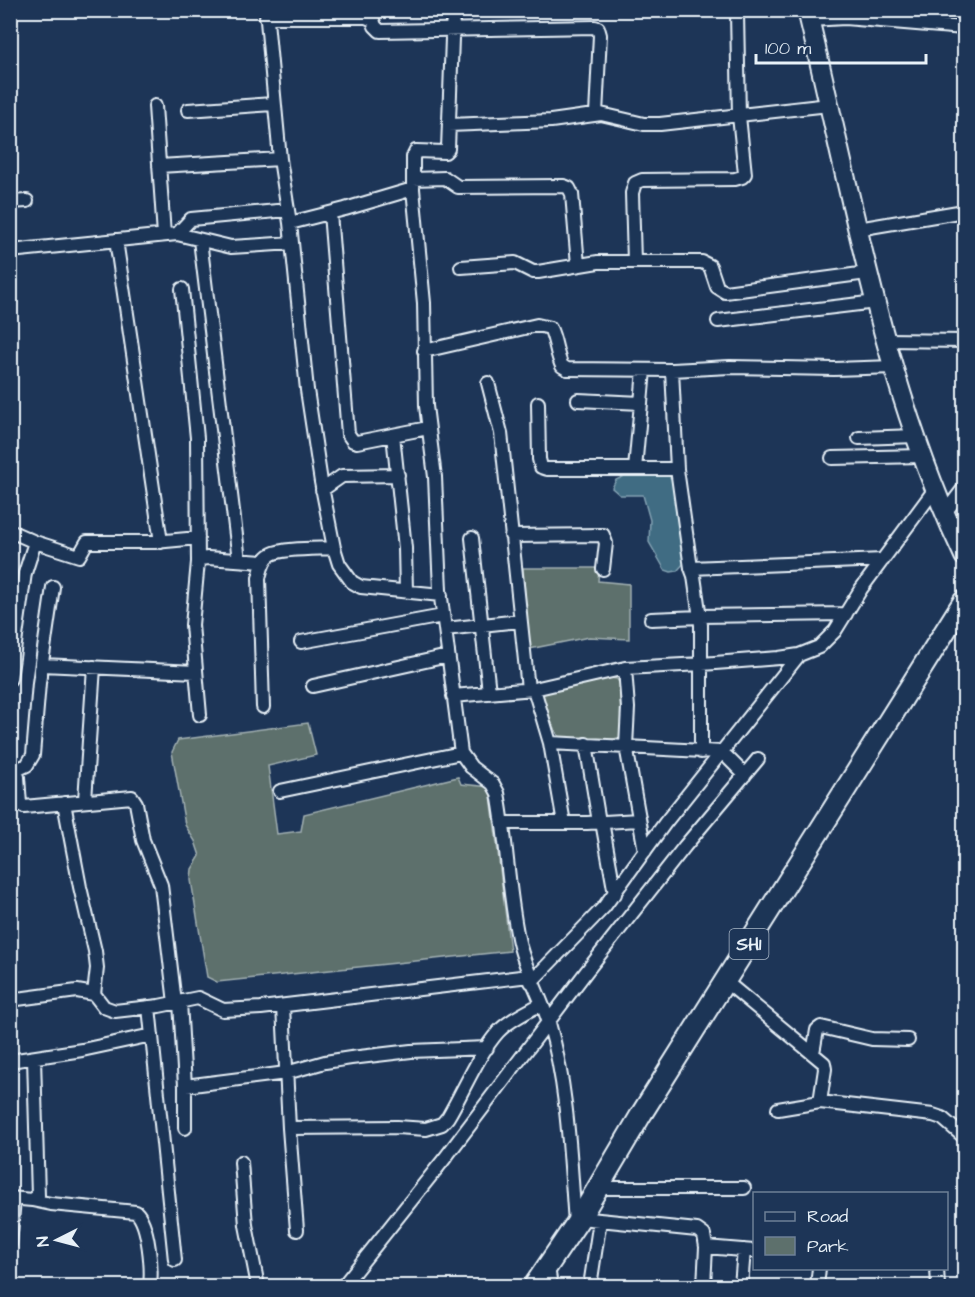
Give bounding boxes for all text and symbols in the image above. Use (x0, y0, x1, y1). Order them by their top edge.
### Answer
scale bar (756, 27, 926, 65)
text: 100 m (765, 36, 811, 61)
road number: SH1 (730, 929, 768, 959)
legend (753, 1192, 948, 1270)
text: Road (807, 1204, 848, 1229)
north arrow (27, 1210, 87, 1270)
text: Park (807, 1234, 849, 1259)
text: N (32, 1235, 55, 1248)

